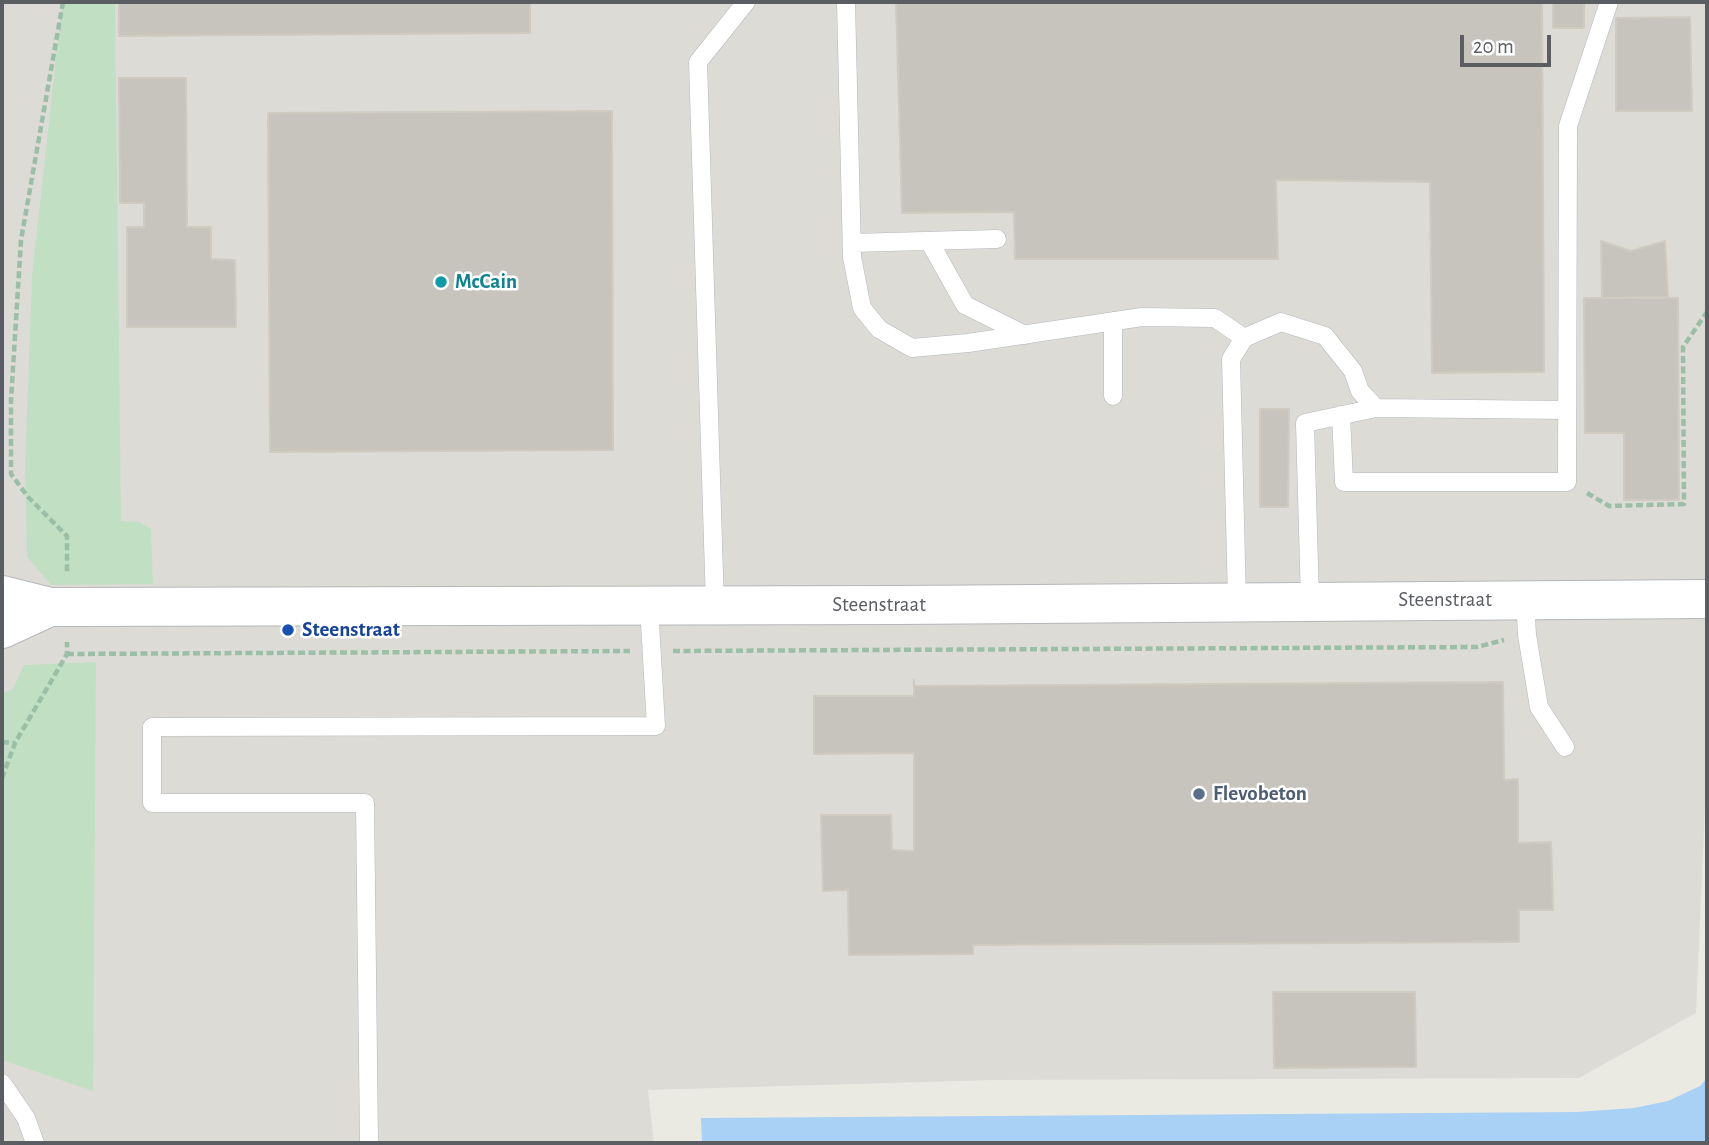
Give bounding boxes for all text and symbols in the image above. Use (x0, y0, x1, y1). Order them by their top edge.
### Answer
scale bar (1464, 21, 1555, 65)
text: 20 m (1473, 36, 1514, 57)
place label: McCain (455, 269, 517, 295)
marker: McCain (433, 274, 449, 290)
street label: Steenstraat (1398, 587, 1492, 613)
street label: Steenstraat (832, 592, 926, 618)
place label: Steenstraat (302, 617, 400, 643)
marker: Steenstraat (280, 622, 296, 638)
place label: Flevobeton (1213, 781, 1307, 807)
marker: Flevobeton (1191, 786, 1207, 802)

